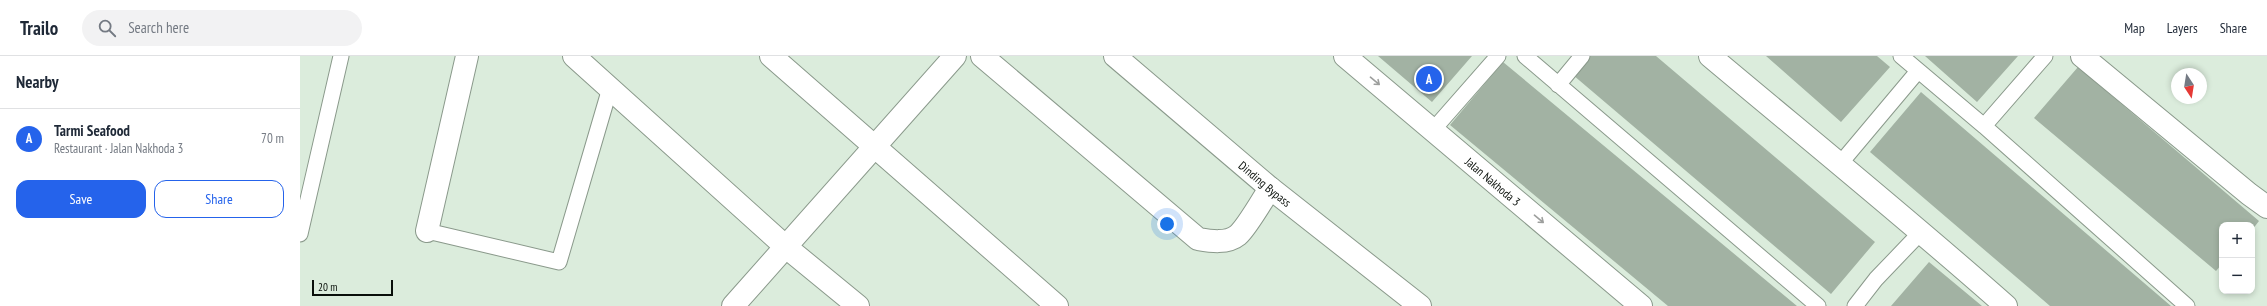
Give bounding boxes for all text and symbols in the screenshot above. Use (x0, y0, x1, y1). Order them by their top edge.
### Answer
search box (82, 10, 362, 46)
text: Trailo (20, 16, 58, 40)
icon: search (96, 17, 118, 39)
text: Search here (128, 18, 189, 37)
text: Map (2124, 19, 2145, 37)
text: Layers (2167, 19, 2198, 37)
text: Share (2220, 19, 2247, 37)
pin: A (1416, 64, 1442, 94)
north arrow (2171, 68, 2207, 104)
text: Nearby (16, 71, 59, 93)
one-way arrow (1370, 77, 1380, 86)
text: Tarmi Seafood (54, 121, 130, 140)
text: A (26, 130, 32, 147)
text: 70 m (261, 130, 284, 147)
text: Restaurant · Jalan Nakhoda 3 (54, 140, 183, 157)
street label: Jalan Nakhoda 3 (1462, 153, 1524, 209)
street label: Dinding Bypass (1236, 157, 1294, 209)
button: Save (16, 180, 146, 218)
button: Share (154, 180, 284, 218)
your location (1157, 214, 1177, 234)
one-way arrow (1533, 215, 1544, 224)
map controls (2219, 222, 2255, 294)
button: + (2219, 222, 2255, 258)
button: − (2219, 258, 2255, 294)
scale bar (312, 278, 393, 297)
text: 20 m (318, 280, 337, 294)

